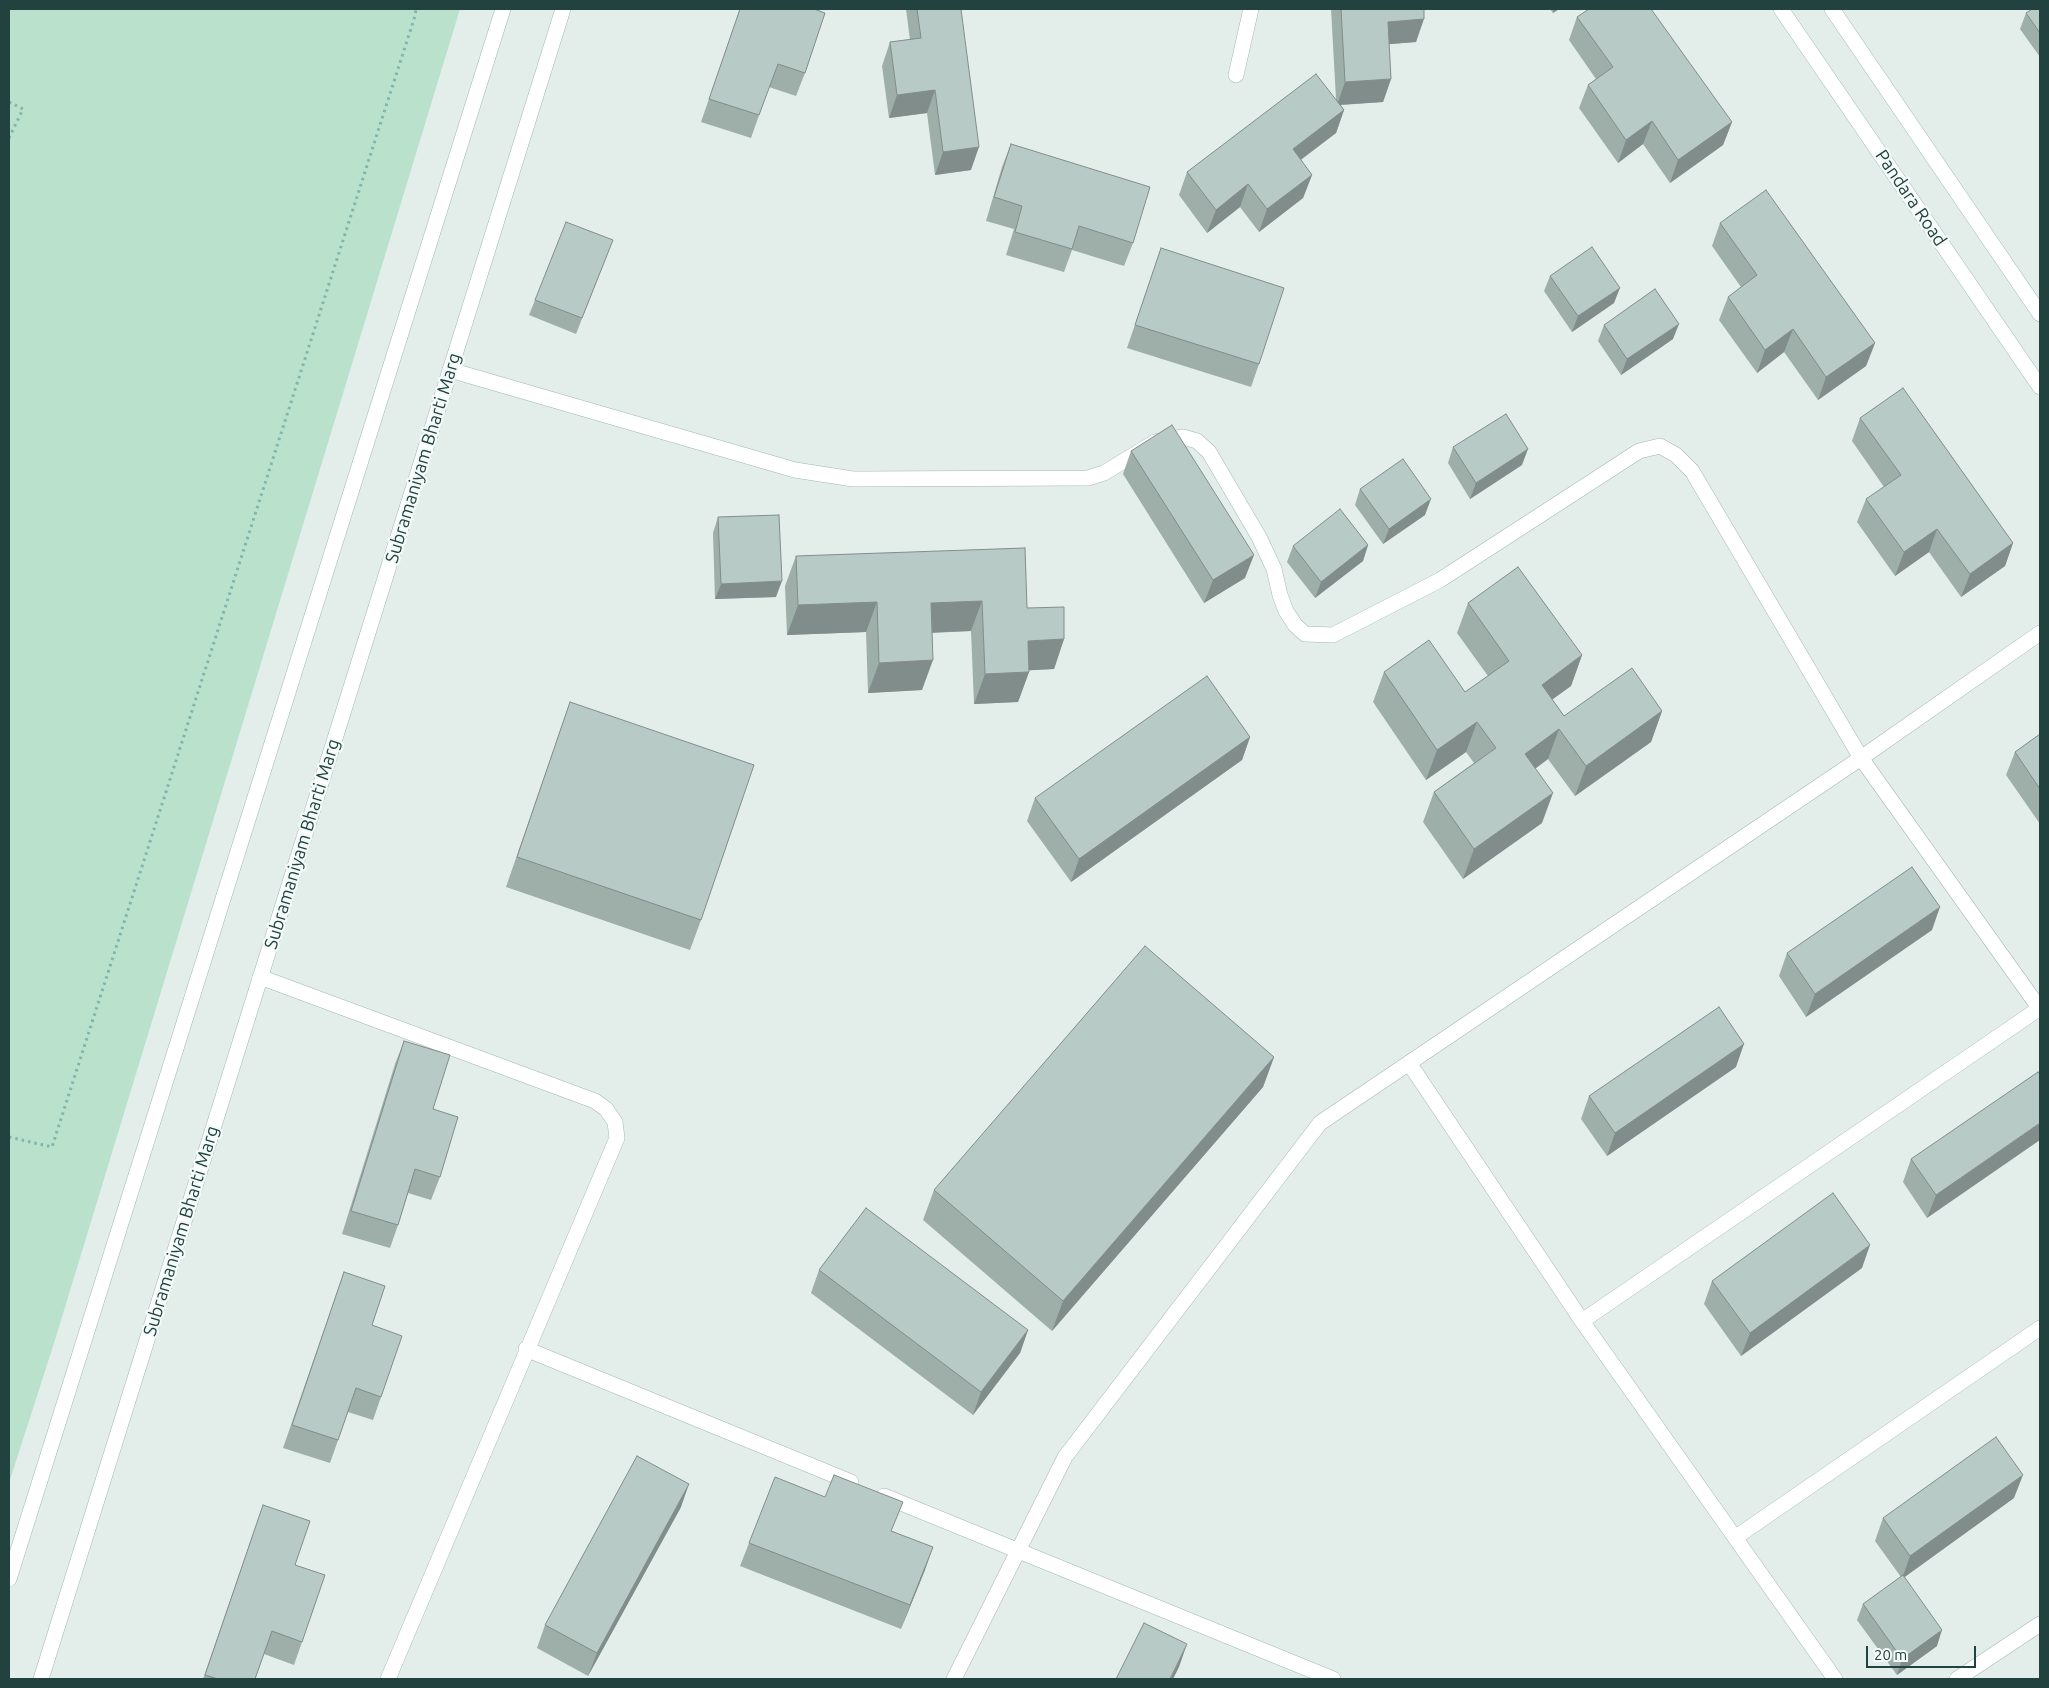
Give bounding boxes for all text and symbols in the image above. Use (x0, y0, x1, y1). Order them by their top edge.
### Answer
street label: Pandara Road (1871, 146, 1951, 250)
street label: Subramaniyam Bharti Marg (381, 350, 465, 566)
street label: Subramaniyam Bharti Marg (260, 736, 344, 952)
street label: Subramaniyam Bharti Marg (139, 1123, 223, 1339)
scale bar (1869, 1636, 1979, 1668)
text: 20 m (1874, 1646, 1907, 1663)

